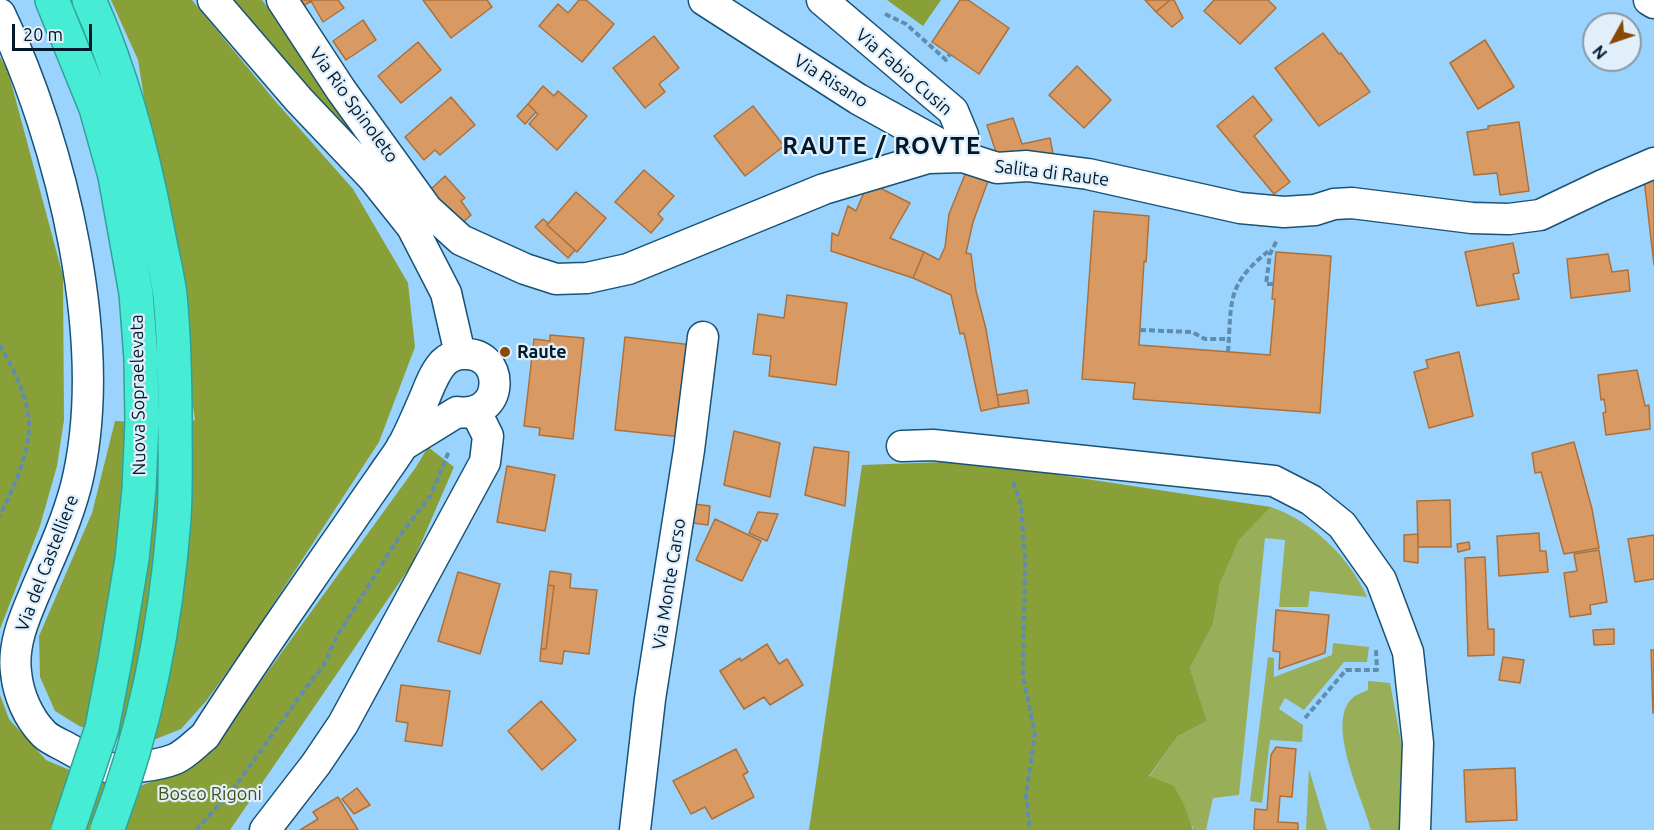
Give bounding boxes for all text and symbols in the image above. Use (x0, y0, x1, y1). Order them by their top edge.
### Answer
scale bar (15, 12, 94, 50)
north arrow (1582, 12, 1642, 72)
text: 20 m (23, 24, 63, 44)
street label: Via Fabio Cusin (851, 24, 957, 120)
text: N (1589, 42, 1610, 63)
street label: Via Rio Spinoleto (305, 43, 403, 167)
street label: Via Risano (790, 50, 872, 112)
district label: RAUTE / ROVTE (782, 132, 982, 160)
street label: Salita di Raute (994, 155, 1110, 191)
street label: Nuova Sopraelevata (126, 314, 150, 476)
place label: Raute (517, 341, 567, 363)
marker: Raute (498, 345, 512, 359)
street label: Via del Castelliere (11, 492, 83, 634)
street label: Via Monte Carso (648, 517, 690, 651)
park label: Bosco Rigoni (158, 783, 262, 805)

